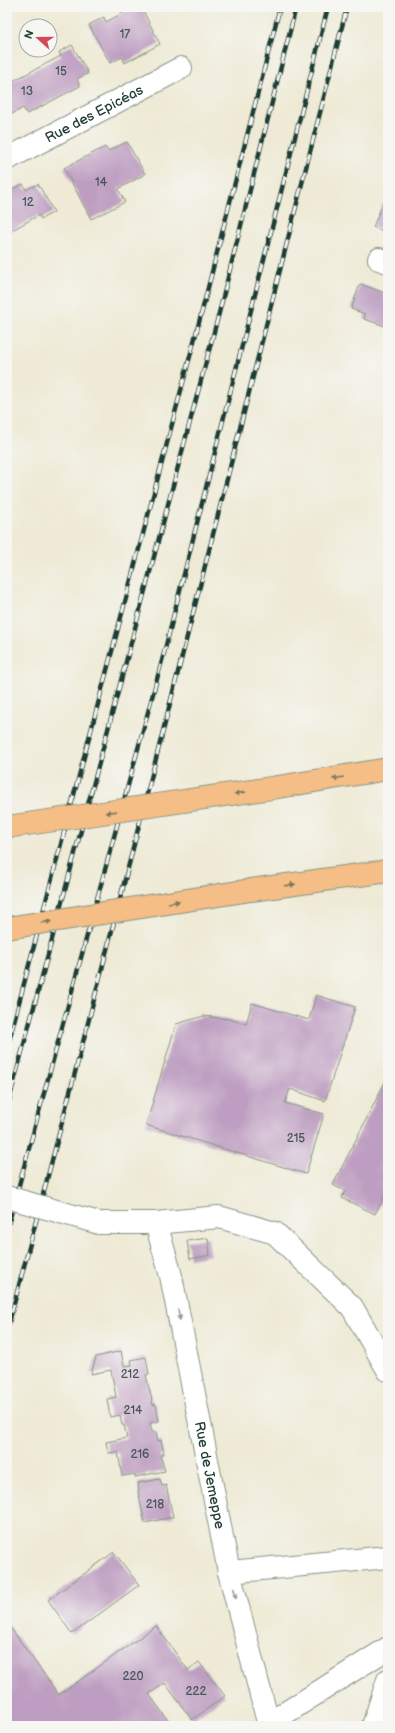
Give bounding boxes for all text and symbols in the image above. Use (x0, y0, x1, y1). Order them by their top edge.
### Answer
north arrow (18, 18, 58, 58)
house number: 17 (120, 27, 130, 42)
text: N (22, 28, 37, 41)
house number: 15 (55, 64, 67, 79)
street label: Rue des Epicéas (42, 81, 146, 147)
house number: 13 (21, 84, 33, 99)
house number: 14 (95, 175, 108, 190)
house number: 12 (22, 195, 34, 210)
one-way arrow (332, 775, 344, 781)
one-way arrow (234, 790, 246, 796)
one-way arrow (105, 809, 117, 815)
one-way arrow (284, 882, 296, 888)
one-way arrow (168, 899, 180, 905)
one-way arrow (39, 919, 52, 925)
house number: 215 (287, 1131, 305, 1146)
one-way arrow (176, 1308, 182, 1321)
house number: 212 (121, 1367, 139, 1382)
house number: 214 (124, 1403, 143, 1418)
street label: Rue de Jemeppe (191, 1420, 228, 1530)
house number: 216 (131, 1447, 149, 1462)
house number: 218 (146, 1497, 164, 1512)
one-way arrow (232, 1587, 238, 1599)
house number: 220 (122, 1669, 144, 1684)
house number: 222 (185, 1684, 207, 1699)

